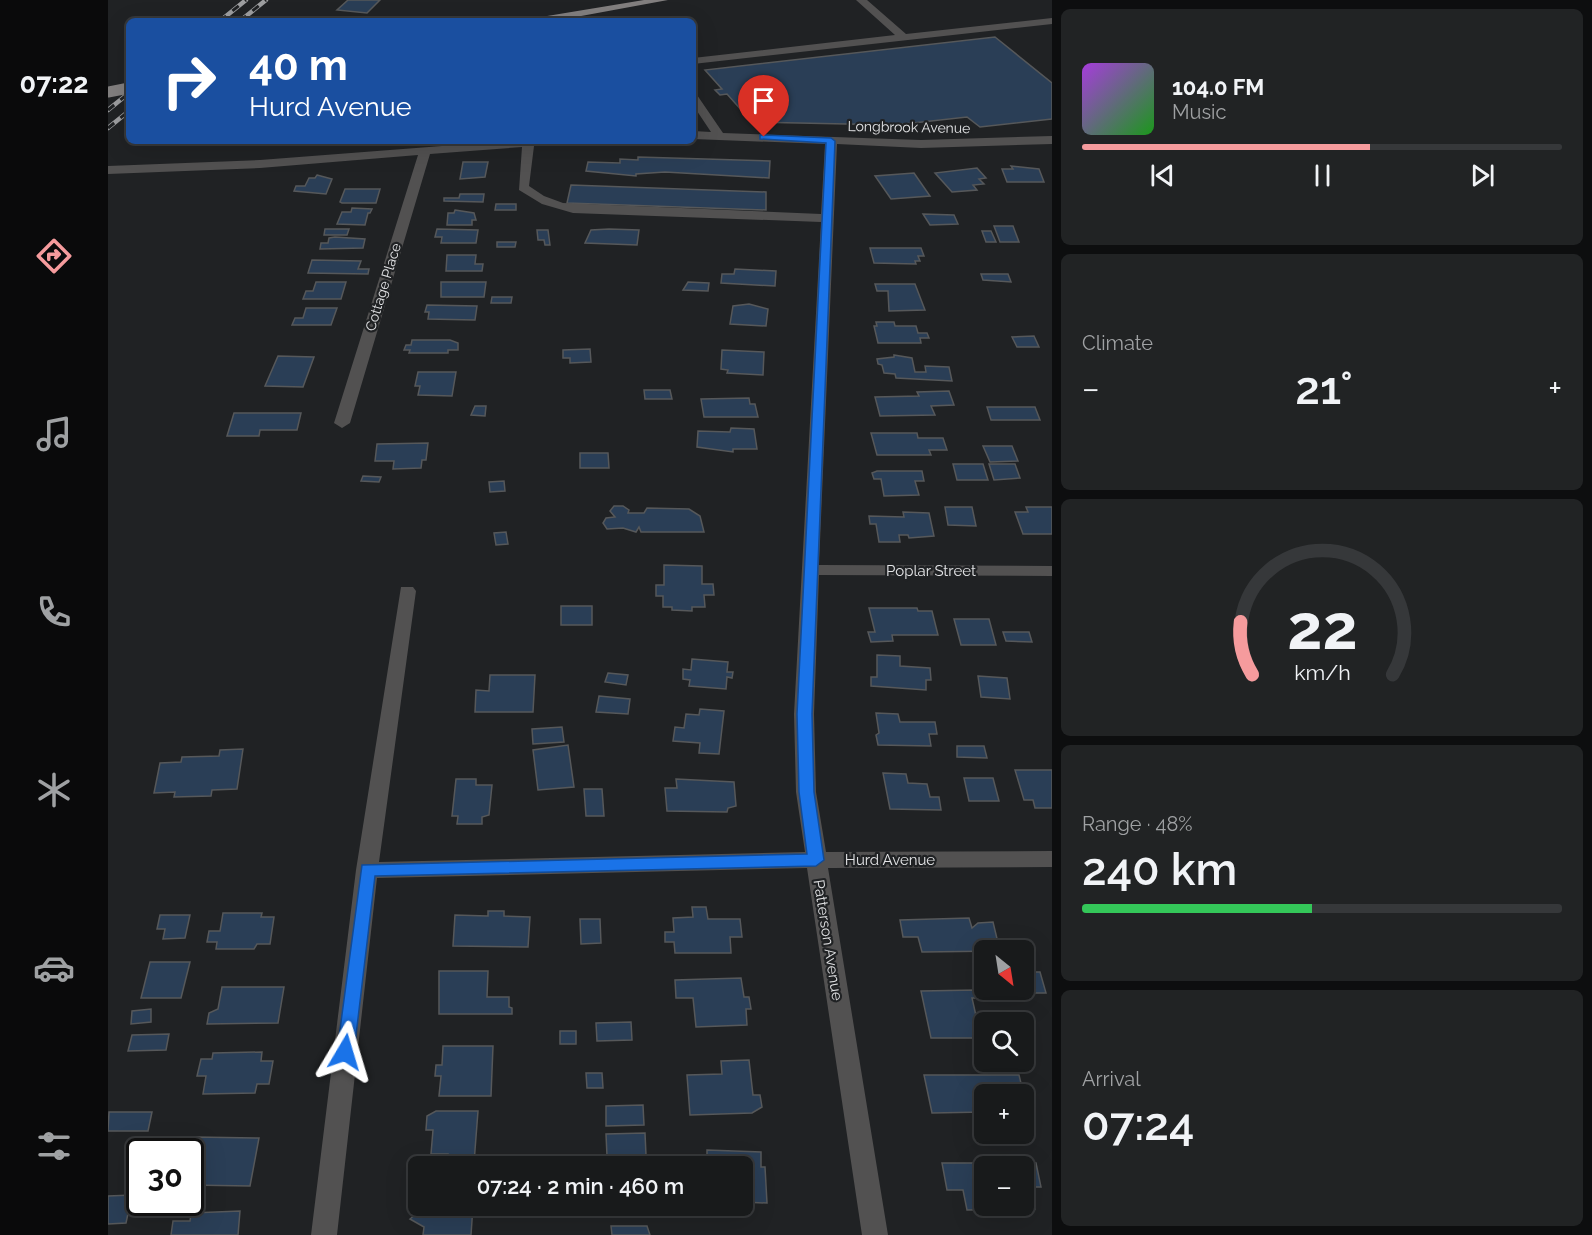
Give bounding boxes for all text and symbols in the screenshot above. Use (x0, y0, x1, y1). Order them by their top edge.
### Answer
text: 40 m (249, 41, 348, 90)
icon: right (150, 42, 228, 120)
text: 07:22 (20, 68, 88, 99)
text: 104.0 FM (1172, 74, 1264, 100)
pin (738, 75, 789, 137)
icon: arrive (747, 84, 780, 117)
text: Hurd Avenue (249, 91, 412, 122)
text: Music (1172, 100, 1226, 124)
street label: Longbrook Avenue (847, 118, 971, 136)
icon: previous (1146, 159, 1179, 192)
icon: pause (1306, 159, 1339, 192)
icon: next (1466, 159, 1499, 192)
icon: directions (33, 235, 75, 277)
street label: Cottage Place (362, 241, 404, 333)
text: Climate (1082, 331, 1153, 355)
text: 21° (1295, 362, 1353, 415)
text: − (1082, 369, 1100, 408)
text: + (1548, 369, 1562, 408)
icon: music (33, 413, 75, 455)
street label: Poplar Street (886, 562, 976, 580)
text: 22 (1287, 590, 1357, 664)
icon: phone (33, 591, 75, 633)
text: km/h (1294, 660, 1350, 685)
icon: climate (33, 769, 75, 811)
text: Range · 48% (1082, 812, 1193, 836)
text: 240 km (1082, 843, 1237, 896)
street label: Hurd Avenue (845, 851, 935, 869)
street label: Patterson Avenue (810, 878, 846, 1002)
north arrow (974, 940, 1034, 1000)
map controls (974, 940, 1034, 1216)
icon: car (33, 947, 75, 989)
button: search (974, 1012, 1034, 1072)
position arrow (313, 1020, 377, 1084)
text: Arrival (1082, 1067, 1141, 1091)
button: + (974, 1084, 1034, 1144)
text: 07:24 (1082, 1098, 1194, 1151)
icon: filters (33, 1125, 75, 1167)
speed limit sign: 30 (126, 1138, 204, 1216)
button: − (974, 1156, 1034, 1216)
text: 07:24 · 2 min · 460 m (477, 1173, 684, 1199)

